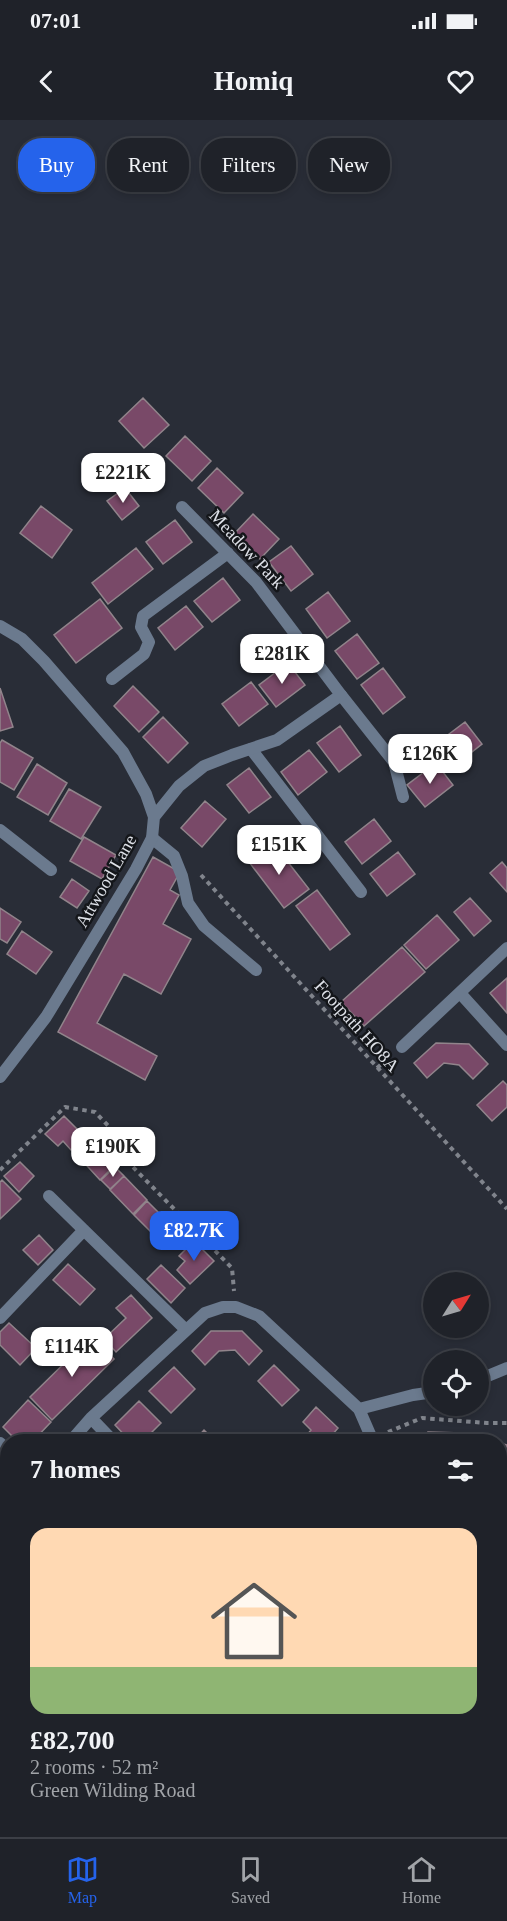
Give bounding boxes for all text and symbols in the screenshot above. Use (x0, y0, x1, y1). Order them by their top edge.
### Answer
text: 07:01 (30, 8, 81, 33)
icon: back (30, 65, 63, 98)
icon: heart (444, 65, 477, 98)
text: Homiq (214, 66, 293, 96)
chip: Buy (18, 138, 95, 192)
chip: Rent (107, 138, 189, 192)
chip: Filters (201, 138, 296, 192)
chip: New (308, 138, 390, 192)
pin: £221K (81, 453, 165, 504)
text: £221K (95, 461, 151, 483)
street label: Meadow Park (205, 505, 289, 593)
pin: £281K (240, 634, 324, 685)
text: £281K (254, 642, 310, 664)
pin: £126K (388, 734, 472, 785)
text: £126K (402, 742, 458, 764)
pin: £151K (237, 825, 321, 876)
street label: Attwood Lane (71, 831, 141, 931)
text: £151K (251, 833, 307, 855)
street label: Footpath HO8A (311, 976, 403, 1076)
pin: £190K (71, 1127, 155, 1178)
text: £190K (85, 1135, 141, 1157)
pin: £82.7K (145, 1211, 243, 1262)
text: £82.7K (164, 1219, 224, 1241)
north arrow (423, 1272, 489, 1338)
map controls (423, 1272, 489, 1416)
pin: £114K (30, 1327, 114, 1378)
text: £114K (45, 1335, 99, 1357)
button: locate (423, 1350, 489, 1416)
icon: filters (444, 1454, 477, 1487)
text: 7 homes (30, 1455, 120, 1484)
icon: home (200, 1567, 308, 1675)
text: £82,700 (30, 1726, 115, 1755)
text: 2 rooms · 52 m² (30, 1756, 158, 1778)
text: Green Wilding Road (30, 1779, 195, 1801)
tab: Map (66, 1853, 99, 1907)
tab: Saved (231, 1853, 270, 1907)
tab: Home (402, 1853, 441, 1907)

